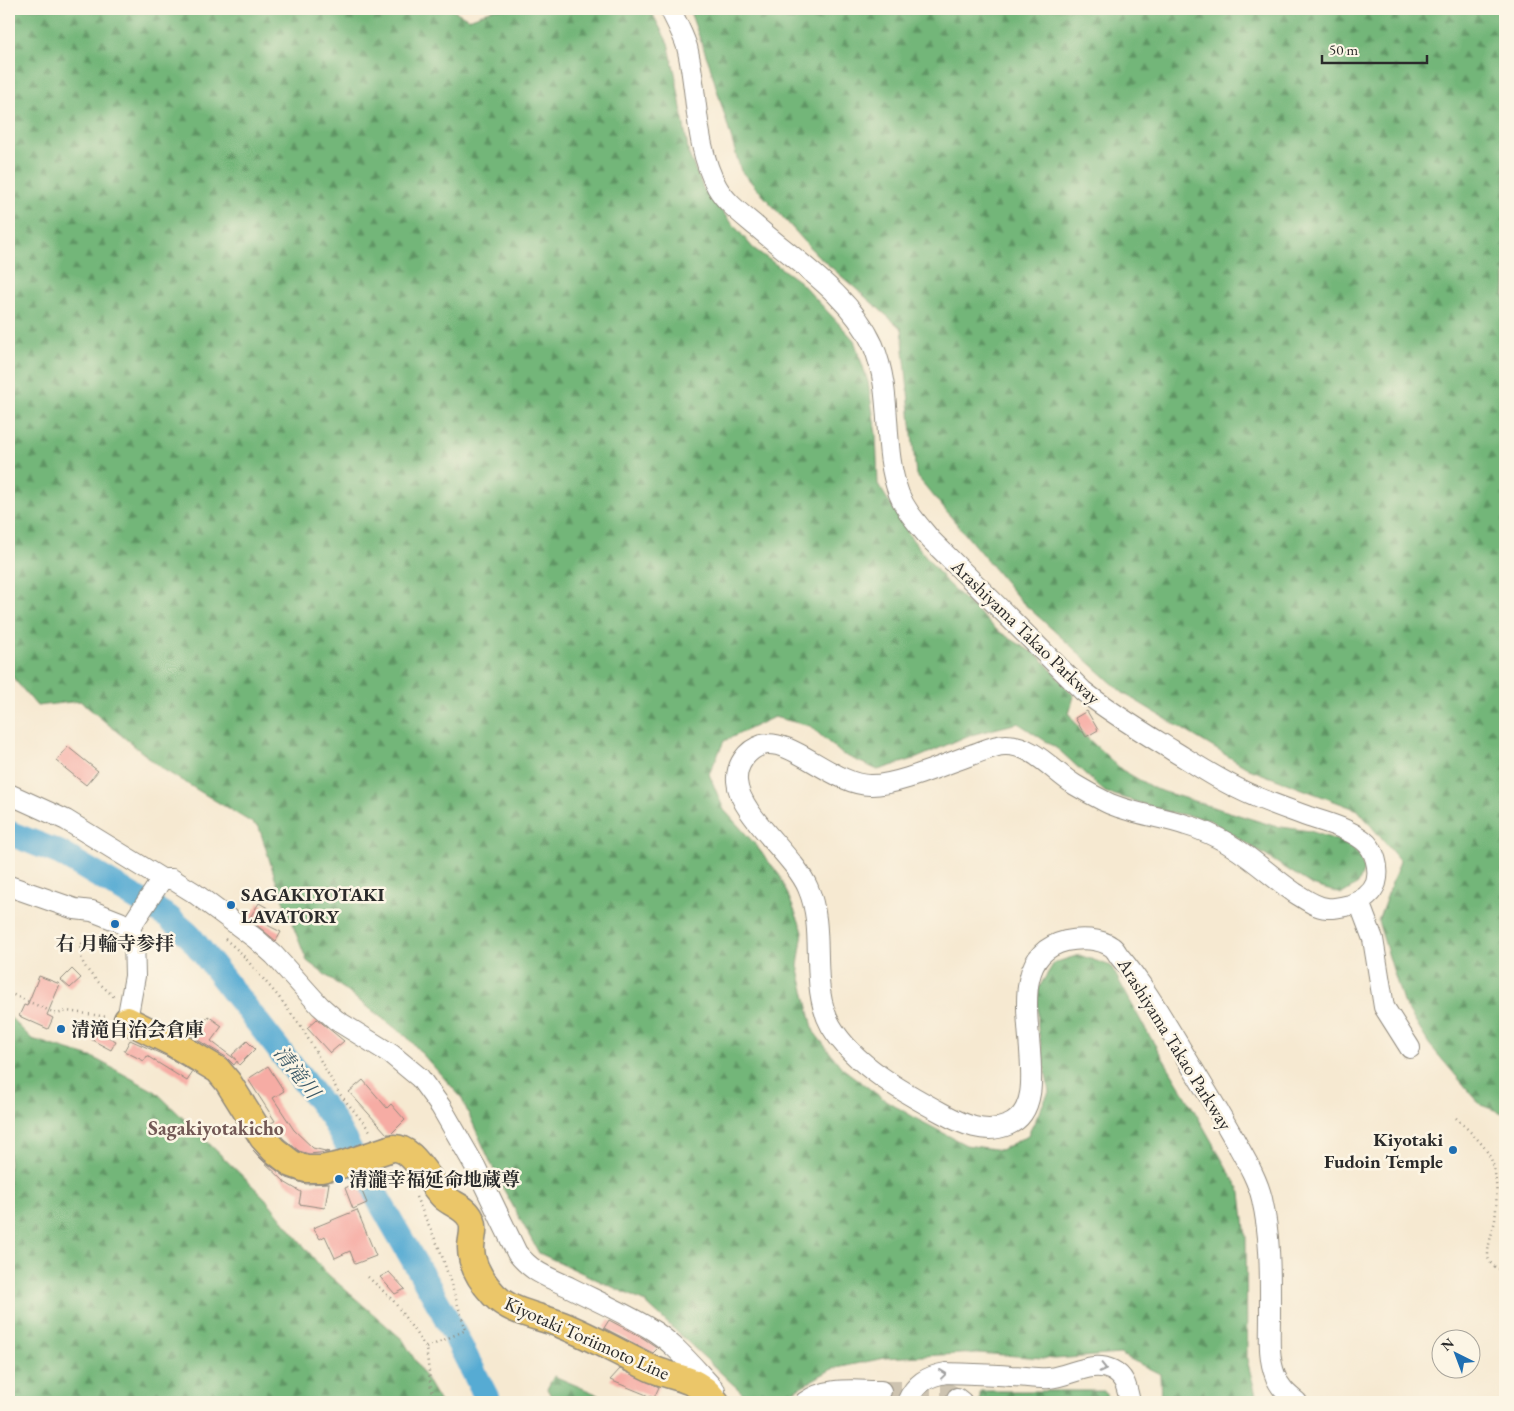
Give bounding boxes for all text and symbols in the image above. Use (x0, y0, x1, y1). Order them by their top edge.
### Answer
scale bar (1322, 32, 1426, 64)
text: 50 m (1329, 40, 1358, 59)
street label: Arashiyama Takao Parkway (945, 553, 1106, 710)
place label: SAGAKIYOTAKI LAVATORY (241, 882, 385, 929)
marker: SAGAKIYOTAKI LAVATORY (225, 899, 237, 911)
marker: 右 月輪寺参拝 (109, 918, 121, 930)
place label: 右 月輪寺参拝 (56, 931, 174, 956)
street label: Arashiyama Takao Parkway (1111, 952, 1238, 1135)
place label: 清滝自治会倉庫 (71, 1017, 204, 1042)
marker: 清滝自治会倉庫 (55, 1023, 67, 1035)
water label: 清滝川 (268, 1040, 327, 1105)
district label: Sagakiyotakicho (148, 1115, 284, 1141)
place label: Kiyotaki Fudoin Temple (1324, 1127, 1443, 1174)
marker: Kiyotaki Fudoin Temple (1447, 1144, 1459, 1156)
place label: 清瀧幸福延命地蔵尊 (349, 1167, 520, 1192)
marker: 清瀧幸福延命地蔵尊 (333, 1173, 345, 1185)
street label: Kiyotaki Toriimoto Line (501, 1290, 673, 1386)
north arrow (1432, 1328, 1482, 1378)
text: N (1437, 1333, 1458, 1355)
one-way arrow (1099, 1362, 1108, 1373)
one-way arrow (939, 1369, 947, 1380)

